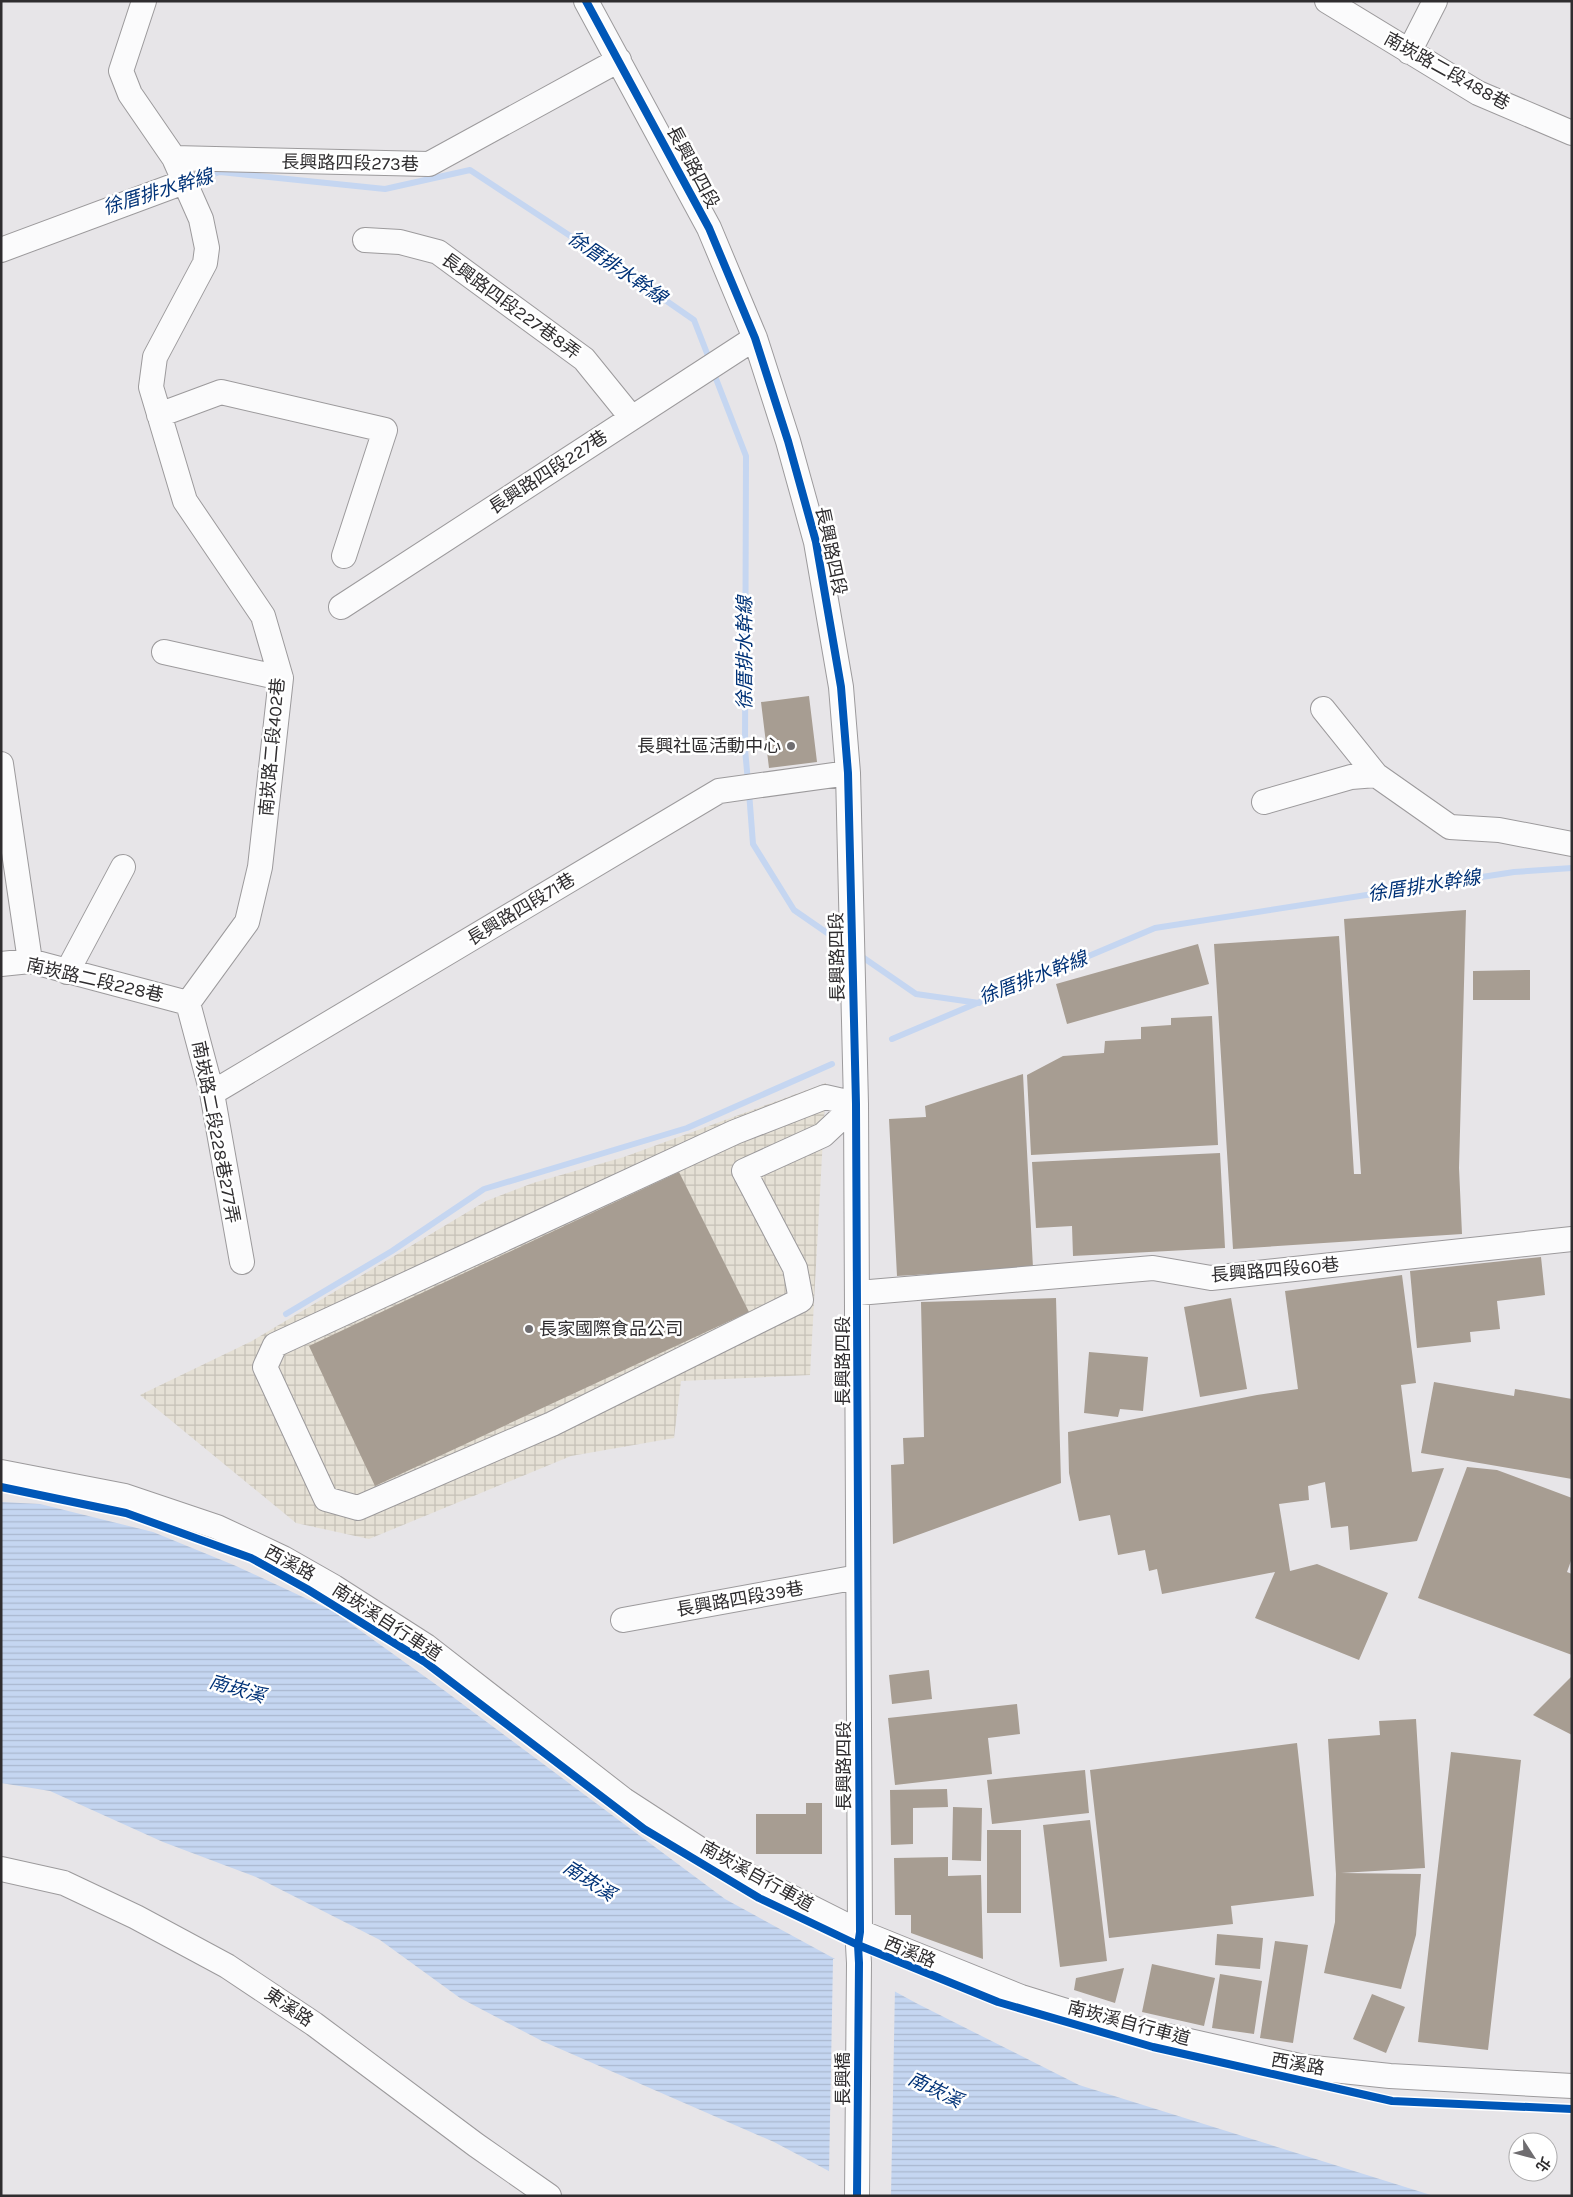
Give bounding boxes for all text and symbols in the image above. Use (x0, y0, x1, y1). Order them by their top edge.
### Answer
street label: 南崁路二段488巷 (1380, 27, 1514, 115)
street label: 長興路四段 (662, 122, 724, 212)
street label: 長興路四段273巷 (281, 151, 419, 175)
water label: 徐厝排水幹線 (100, 164, 218, 219)
water label: 徐厝排水幹線 (564, 227, 672, 310)
street label: 長興路四段227巷8弄 (437, 248, 585, 364)
street label: 長興路四段227巷 (484, 425, 612, 519)
street label: 長興路四段 (811, 505, 851, 597)
water label: 徐厝排水幹線 (734, 594, 756, 710)
street label: 南崁路二段402巷 (255, 677, 289, 817)
place label: 長興社區活動中心 (637, 735, 781, 757)
marker: 長興社區活動中心 (785, 740, 797, 752)
water label: 徐厝排水幹線 (1366, 866, 1484, 906)
street label: 長興路四段71巷 (463, 868, 579, 950)
street label: 長興路四段 (825, 912, 849, 1002)
water label: 徐厝排水幹線 (976, 947, 1092, 1009)
street label: 南崁路二段228巷 (24, 954, 166, 1006)
street label: 南崁路二段228巷277弄 (188, 1039, 244, 1225)
street label: 長興路四段60巷 (1210, 1253, 1340, 1287)
street label: 長興路四段 (832, 1316, 854, 1406)
place label: 長家國際食品公司 (539, 1318, 683, 1340)
marker: 長家國際食品公司 (523, 1323, 535, 1335)
street label: 西溪路 (261, 1541, 319, 1585)
street label: 長興路四段39巷 (675, 1577, 805, 1621)
street label: 南崁溪自行車道 (328, 1578, 446, 1666)
water label: 南崁溪 (207, 1671, 270, 1708)
street label: 長興路四段 (833, 1721, 855, 1811)
street label: 南崁溪自行車道 (697, 1836, 817, 1916)
water label: 南崁溪 (559, 1856, 621, 1907)
street label: 西溪路 (881, 1932, 939, 1972)
street label: 東溪路 (260, 1983, 318, 2031)
street label: 南崁溪自行車道 (1065, 1996, 1193, 2050)
street label: 西溪路 (1270, 2048, 1326, 2080)
street label: 長興橋 (832, 2052, 854, 2106)
water label: 南崁溪 (905, 2068, 968, 2114)
north arrow (1508, 2132, 1558, 2182)
text: 北 (1532, 2154, 1554, 2175)

